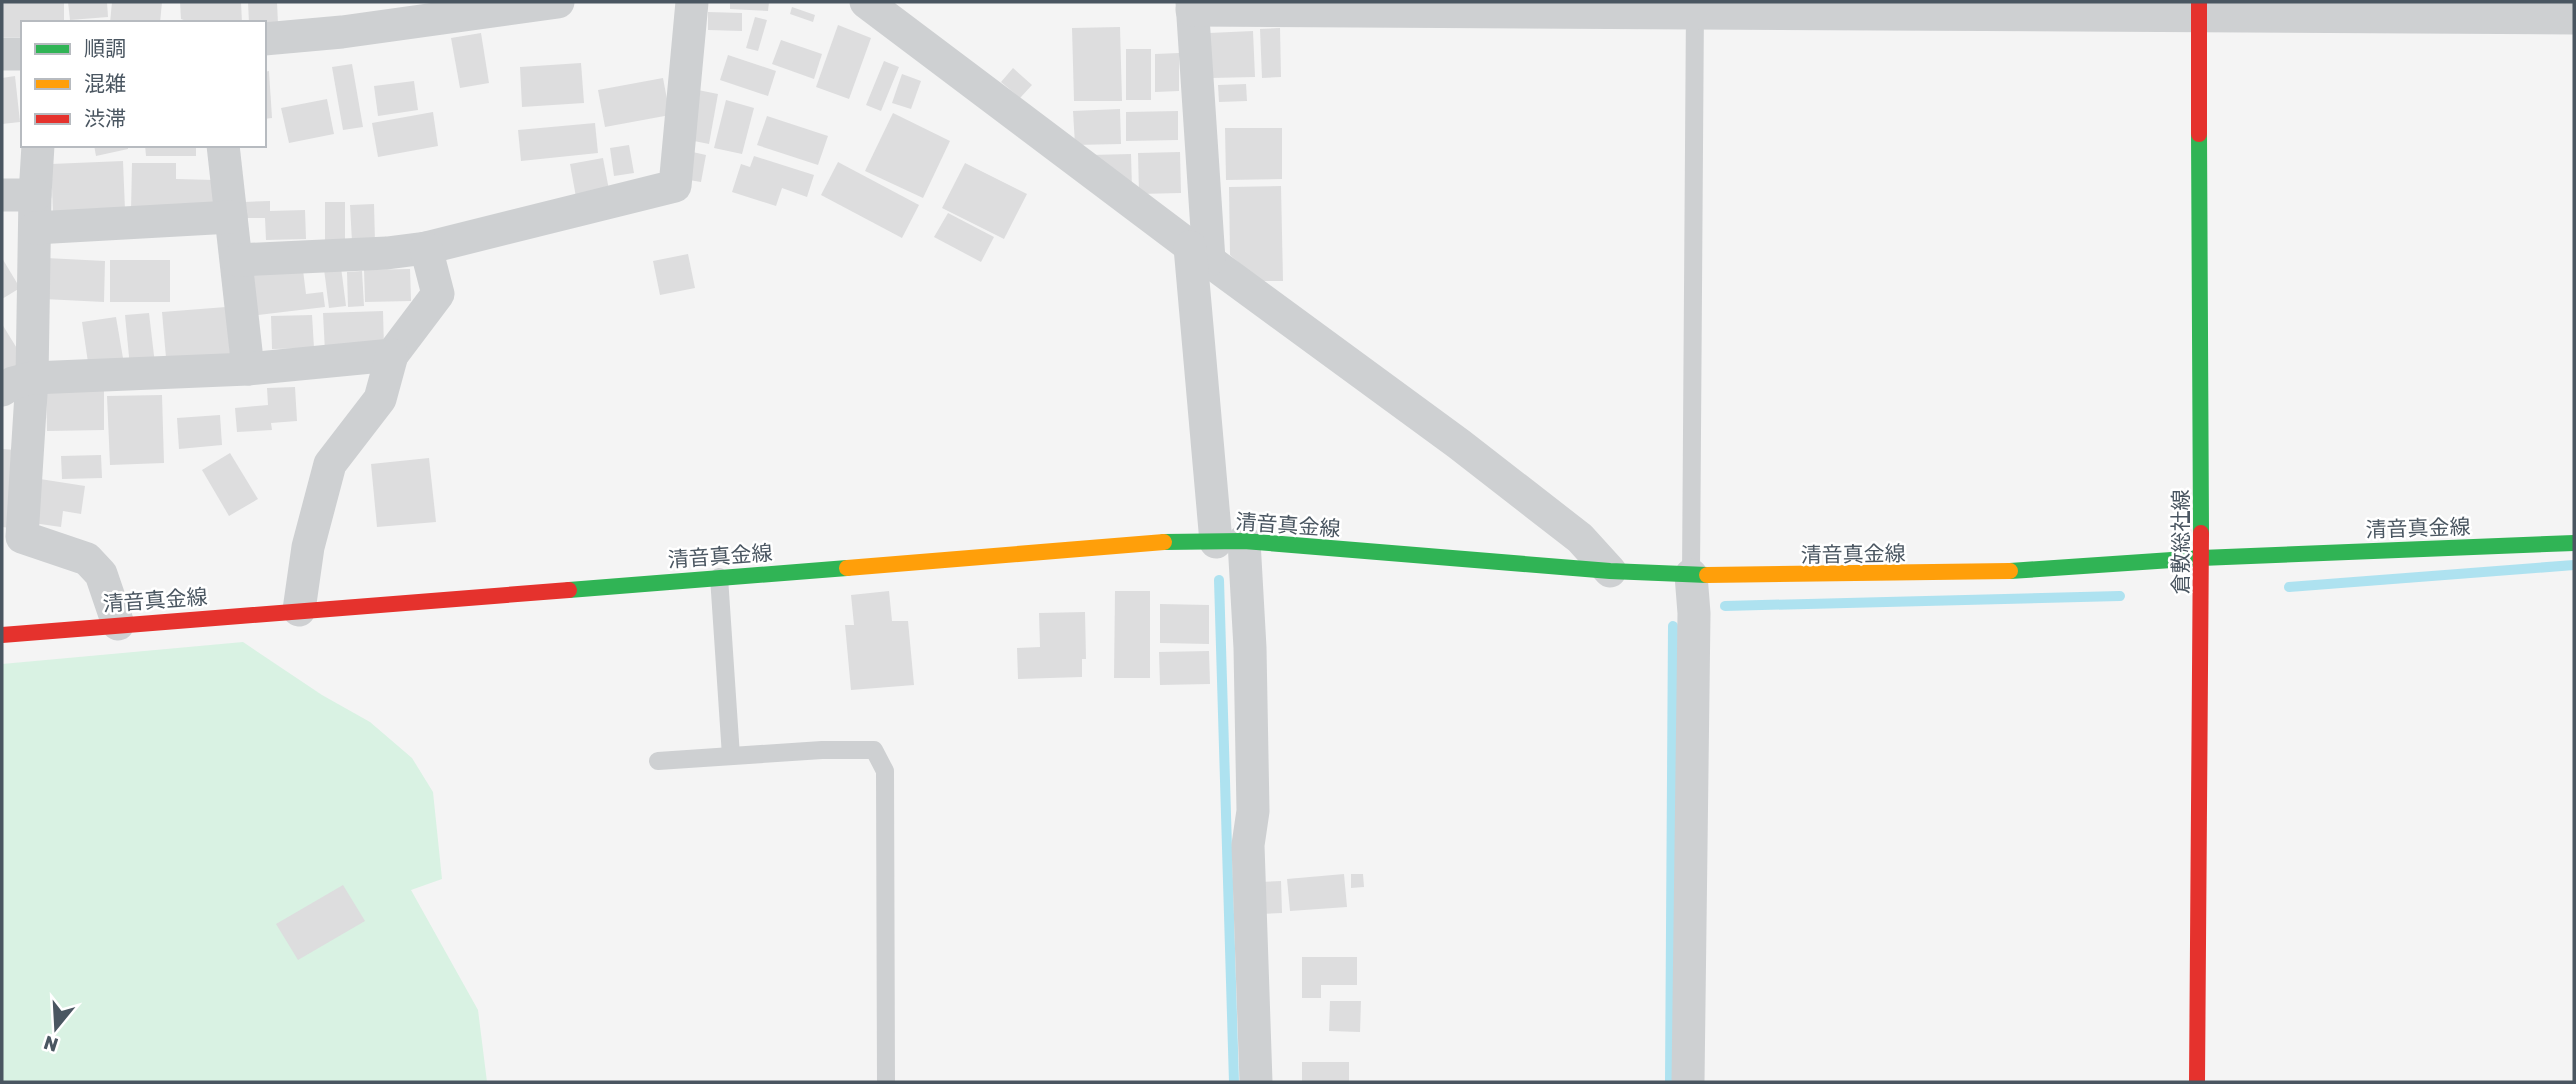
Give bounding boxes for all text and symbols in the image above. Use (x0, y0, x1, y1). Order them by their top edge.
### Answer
legend (21, 21, 266, 147)
text: 順調 (84, 36, 126, 61)
text: 混雑 (84, 71, 126, 96)
text: 渋滞 (84, 106, 126, 131)
street label: 倉敷総社線 (2168, 490, 2193, 595)
street label: 清音真金線 (1235, 509, 1341, 541)
street label: 清音真金線 (2365, 514, 2471, 542)
street label: 清音真金線 (667, 540, 773, 572)
street label: 清音真金線 (1800, 541, 1906, 567)
street label: 清音真金線 (102, 584, 208, 616)
north arrow (21, 993, 91, 1063)
text: N (41, 1031, 61, 1057)

